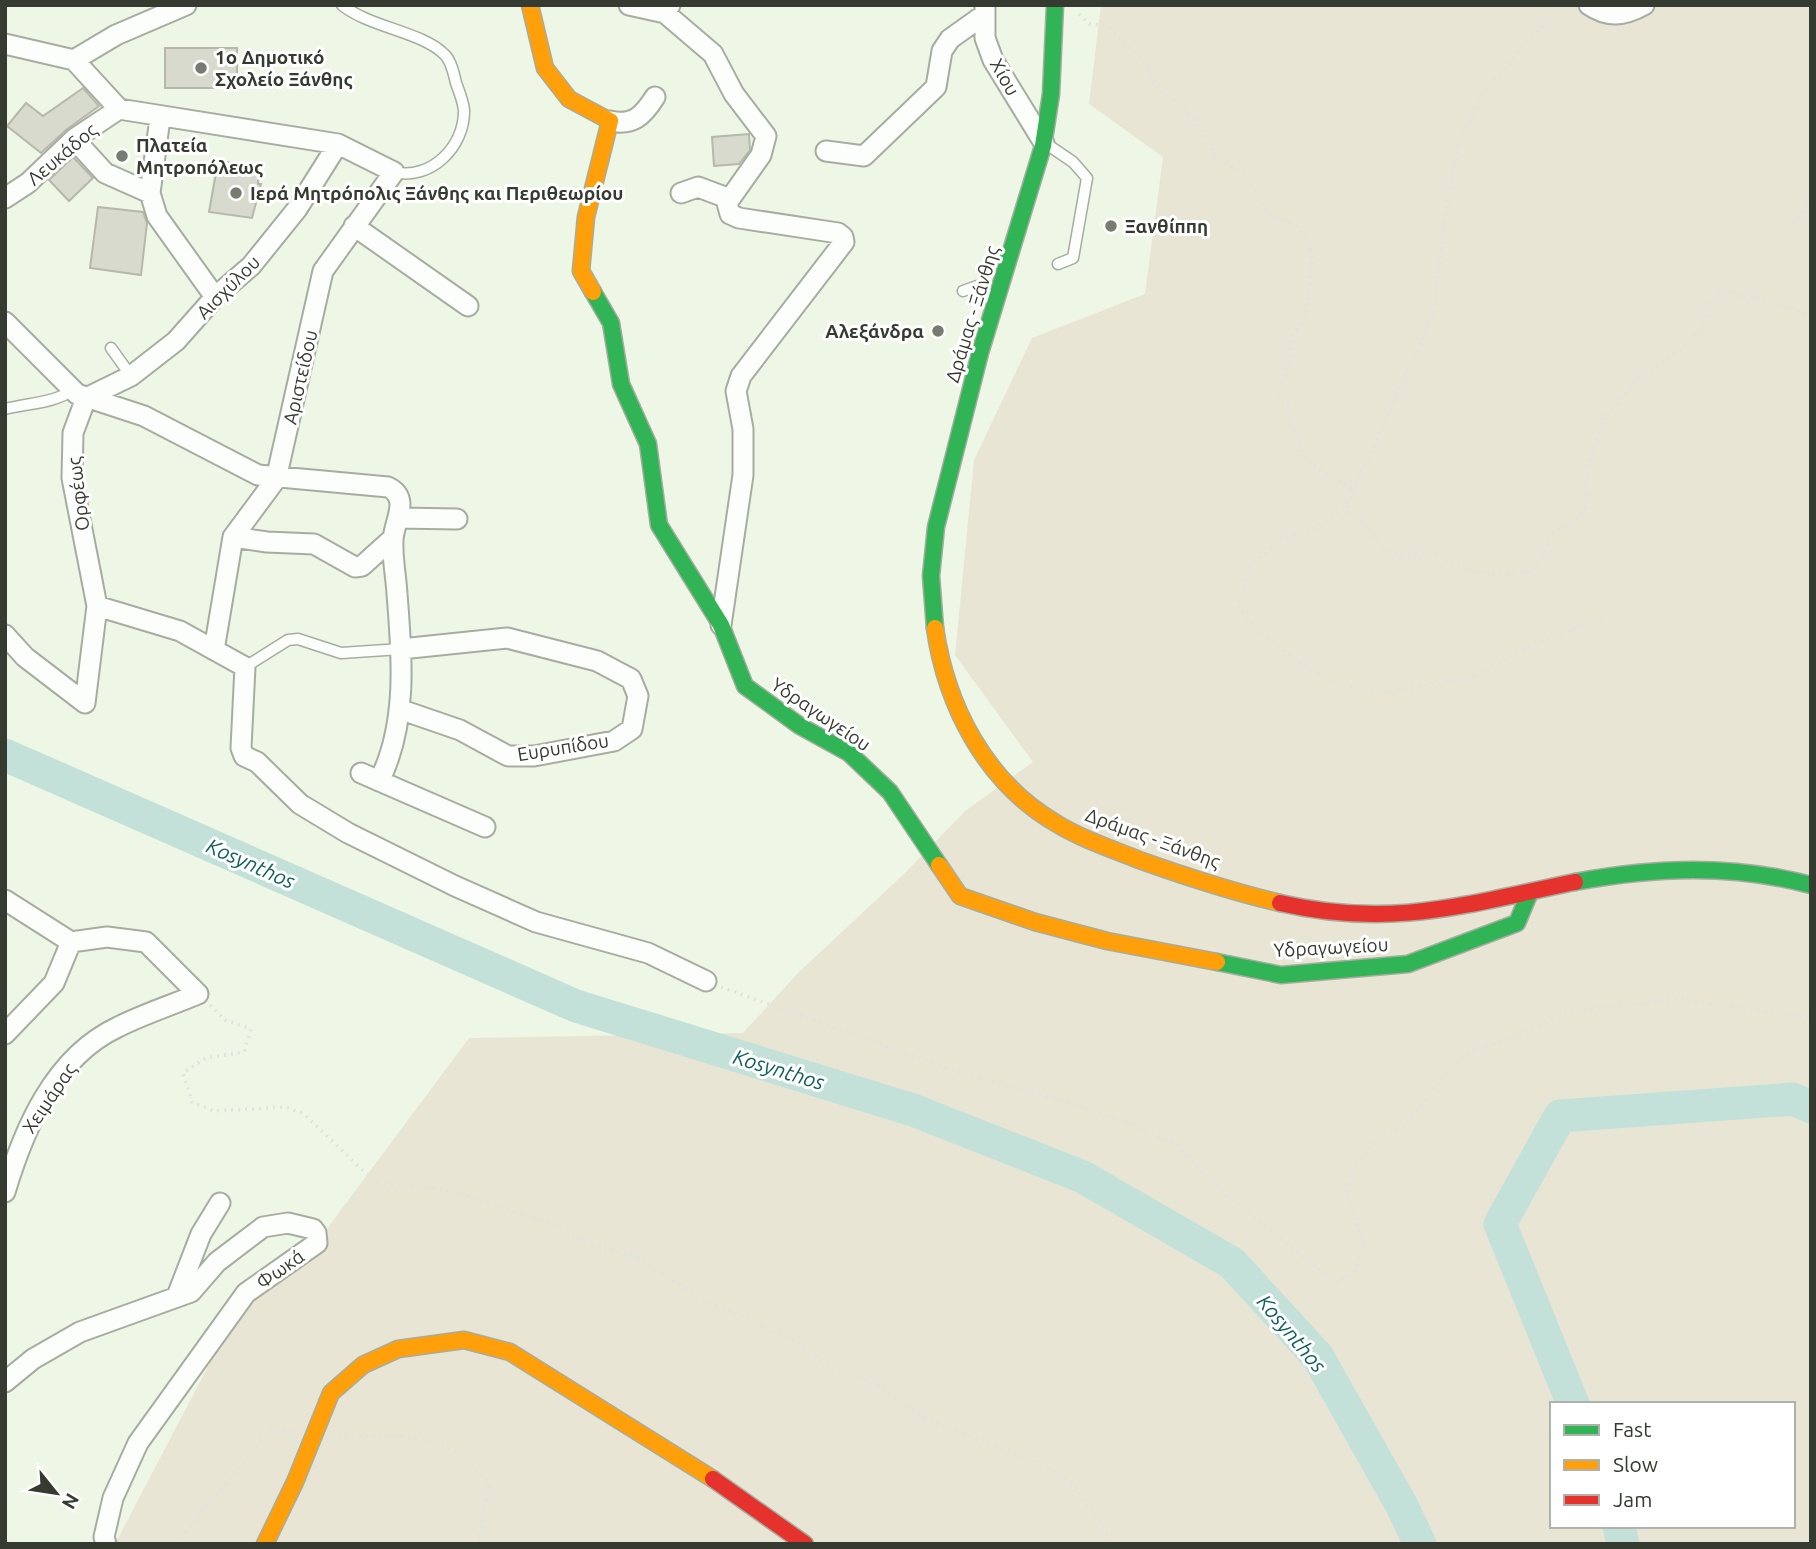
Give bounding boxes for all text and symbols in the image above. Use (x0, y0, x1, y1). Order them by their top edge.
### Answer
place label: 1ο Δημοτικό Σχολείο Ξάνθης (215, 46, 353, 90)
street label: Χίου (986, 55, 1024, 99)
marker: 1ο Δημοτικό Σχολείο Ξάνθης (193, 60, 209, 76)
street label: Λευκάδος (23, 118, 102, 189)
place label: Πλατεία Μητροπόλεως (136, 134, 263, 178)
marker: Πλατεία Μητροπόλεως (114, 148, 130, 164)
place label: Ιερά Μητρόπολις Ξάνθης και Περιθεωρίου (250, 182, 623, 204)
marker: Ιερά Μητρόπολις Ξάνθης και Περιθεωρίου (228, 185, 244, 201)
place label: Ξανθίππη (1125, 215, 1208, 237)
marker: Ξανθίππη (1103, 218, 1119, 234)
street label: Δράμας - Ξάνθης (941, 243, 1003, 385)
street label: Αισχύλου (192, 251, 264, 323)
place label: Αλεξάνδρα (825, 320, 924, 343)
marker: Αλεξάνδρα (930, 323, 946, 339)
street label: Αριστείδου (278, 328, 322, 426)
street label: Ορφέως (63, 455, 93, 532)
street label: Υδραγωγείου (767, 673, 875, 755)
street label: Ευρυπίδου (516, 729, 610, 765)
street label: Δράμας - Ξάνθης (1083, 803, 1224, 873)
water label: Kosynthos (203, 833, 299, 893)
street label: Υδραγωγείου (1273, 933, 1389, 961)
water label: Kosynthos (731, 1044, 828, 1094)
street label: Χειμάρας (18, 1058, 81, 1137)
street label: Φωκά (252, 1245, 308, 1293)
water label: Kosynthos (1253, 1289, 1332, 1377)
legend (1550, 1402, 1795, 1528)
text: Fast (1613, 1417, 1651, 1441)
text: Slow (1613, 1452, 1658, 1476)
north arrow (21, 1458, 91, 1528)
text: Jam (1613, 1487, 1652, 1511)
text: N (58, 1490, 84, 1513)

